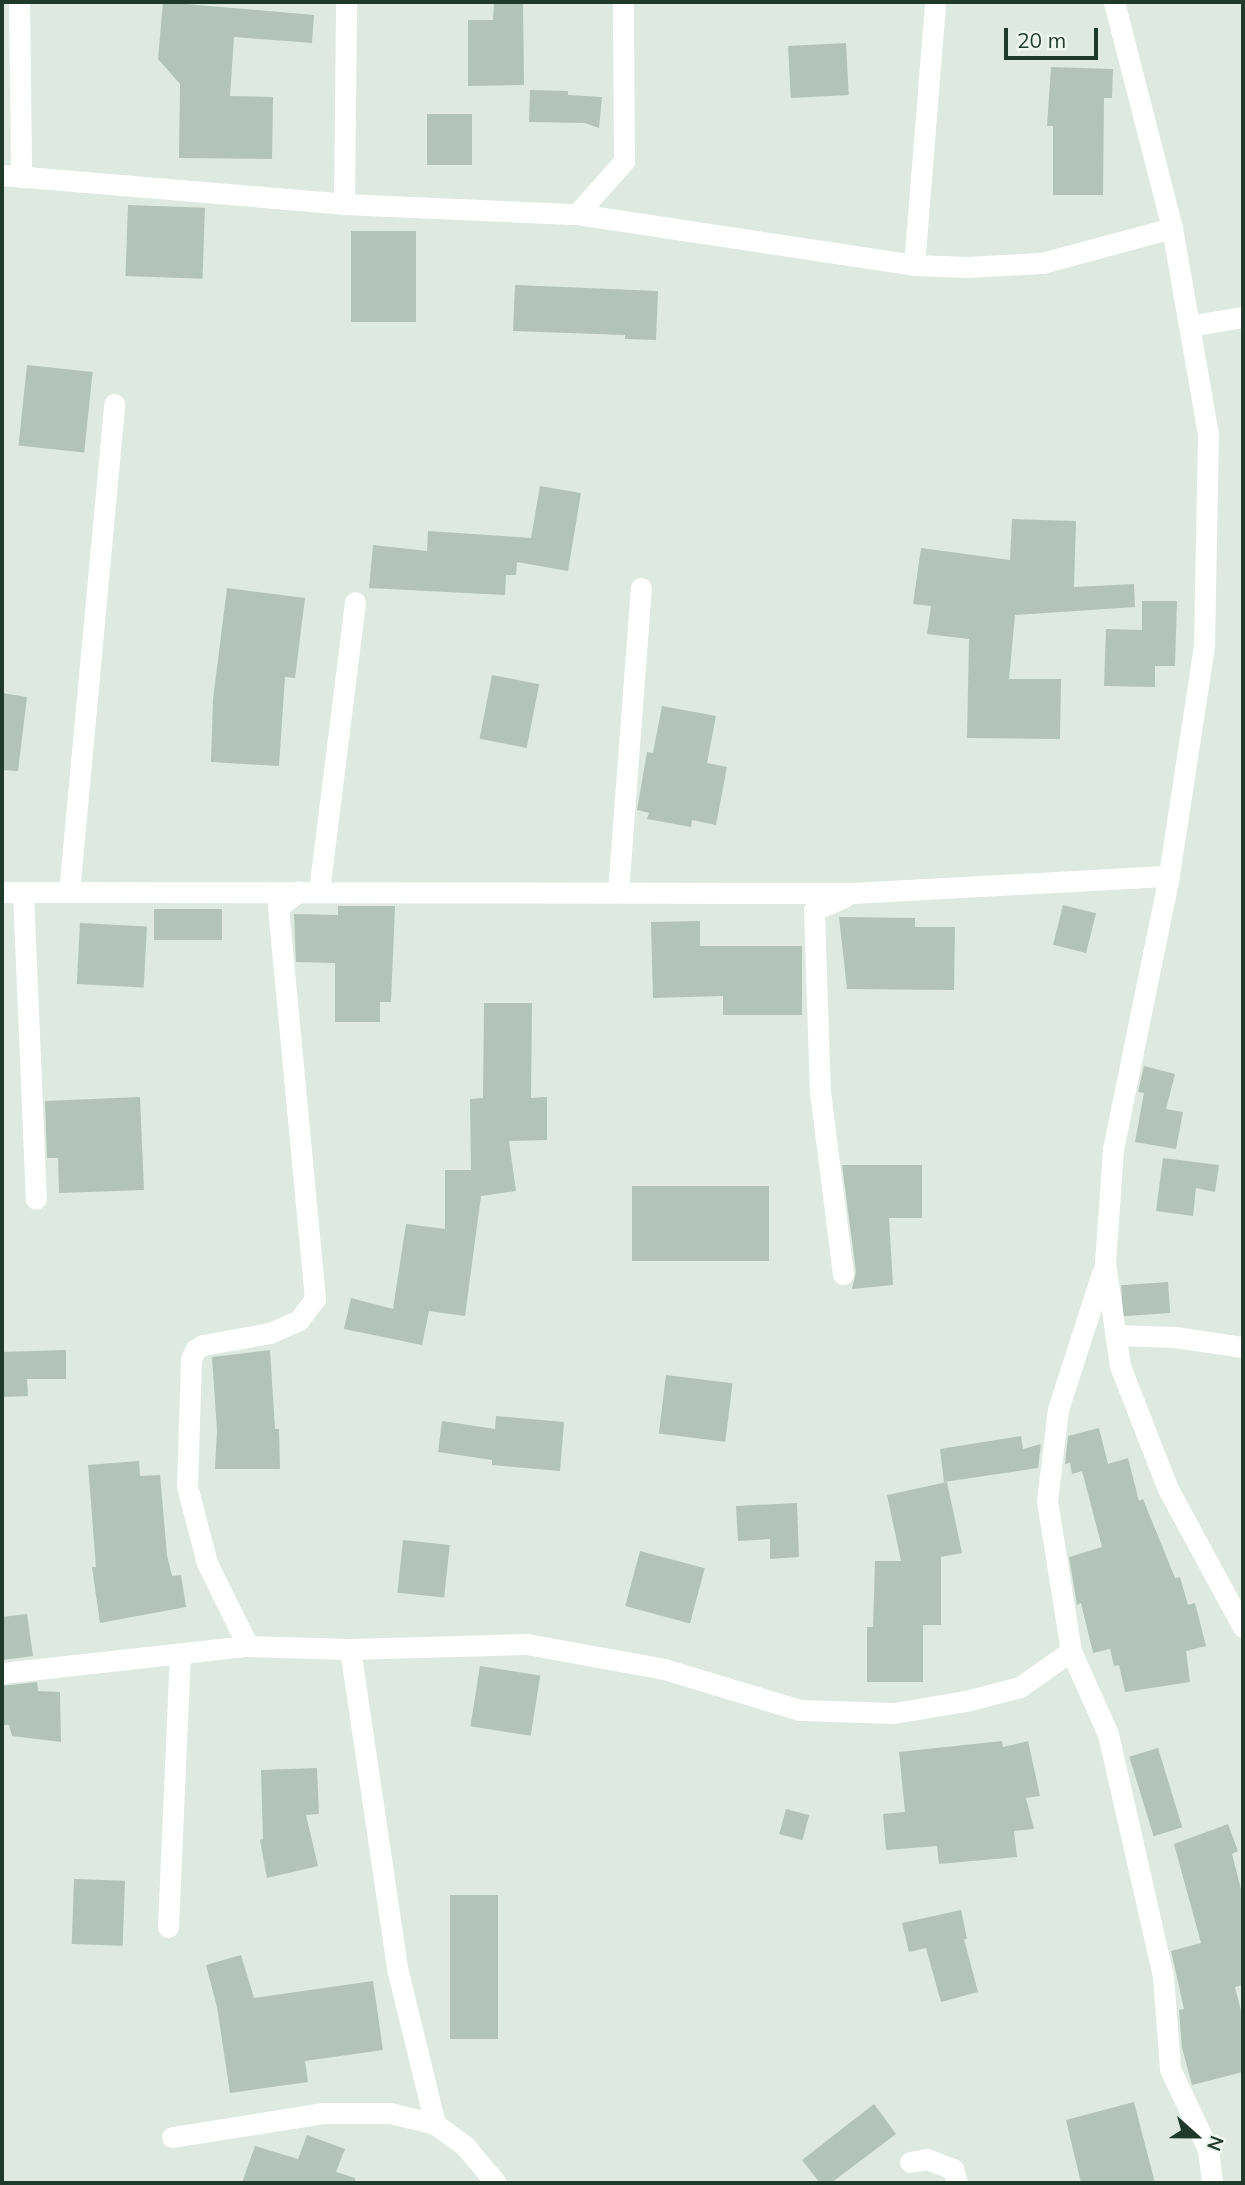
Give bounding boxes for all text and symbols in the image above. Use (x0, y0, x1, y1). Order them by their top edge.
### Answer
scale bar (1007, 14, 1102, 58)
text: 20 m (1017, 27, 1066, 53)
north arrow (1161, 2101, 1231, 2171)
text: N (1202, 2133, 1229, 2155)

